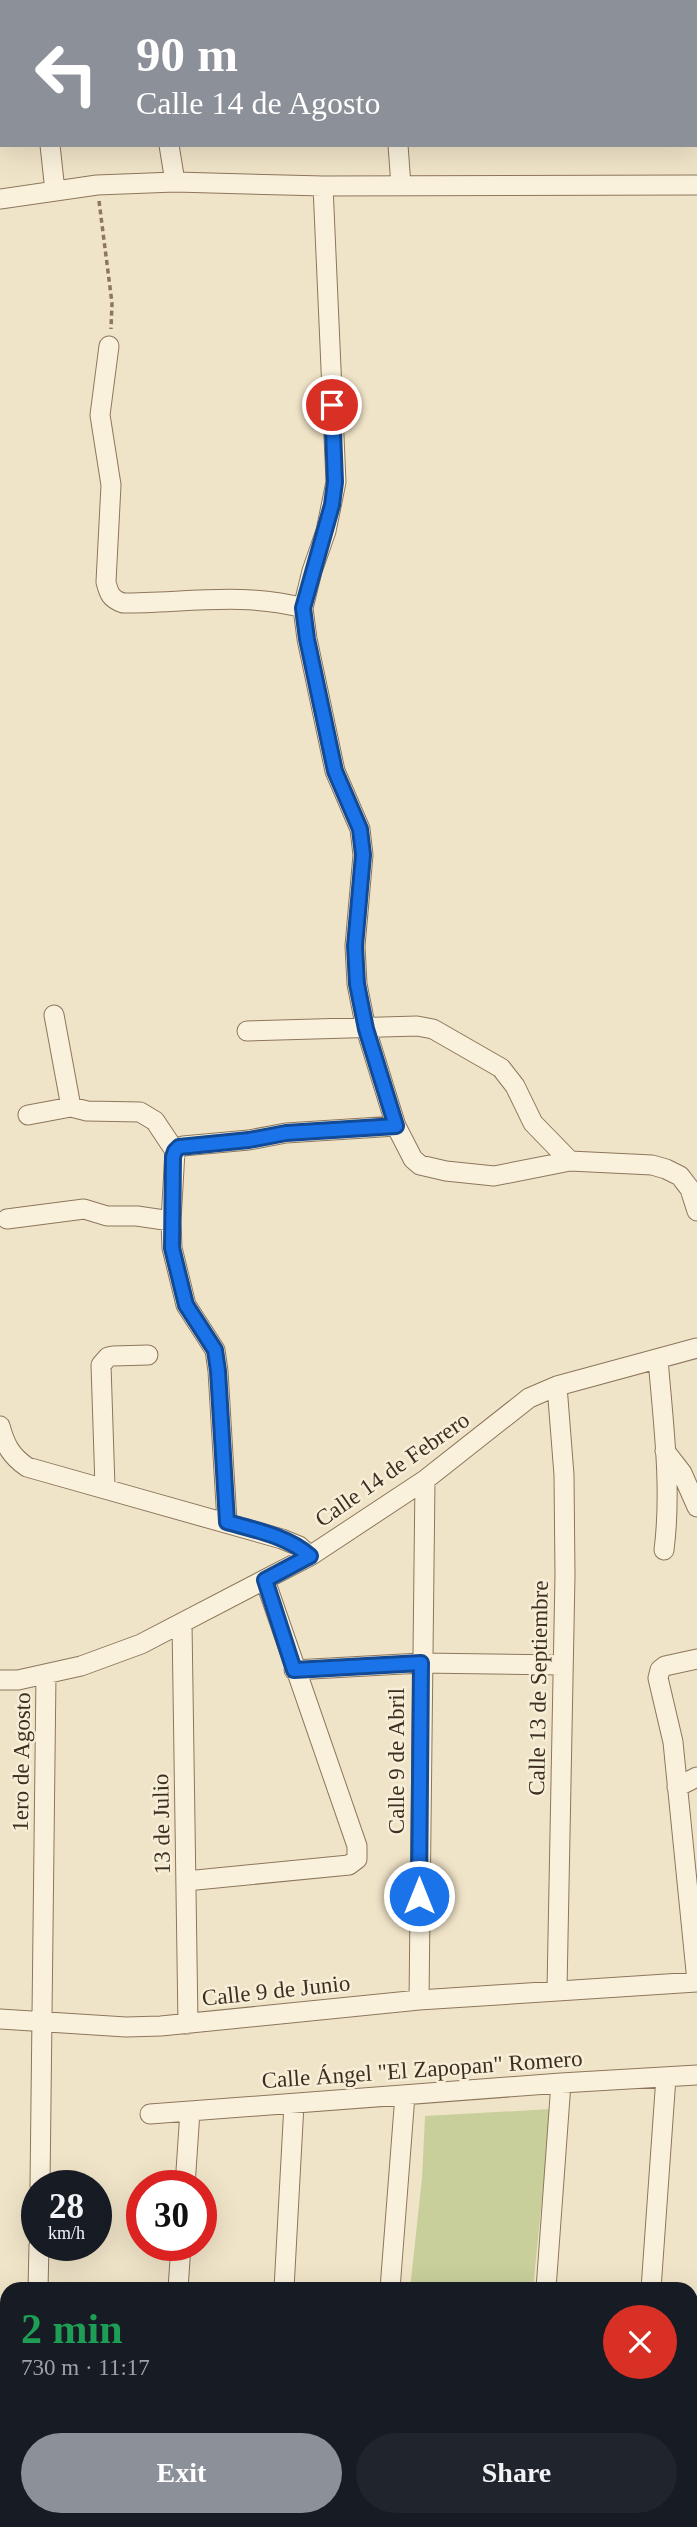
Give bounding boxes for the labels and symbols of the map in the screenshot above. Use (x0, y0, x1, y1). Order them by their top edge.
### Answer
pin (302, 375, 362, 435)
street label: Calle 14 de Febrero (311, 1407, 474, 1532)
street label: Calle 13 de Septiembre (524, 1580, 553, 1796)
street label: Calle 9 de Abril (384, 1688, 409, 1834)
street label: 1ero de Agosto (8, 1692, 35, 1832)
street label: 13 de Julio (148, 1773, 175, 1875)
position arrow (382, 1859, 456, 1933)
street label: Calle 9 de Junio (201, 1970, 351, 2011)
street label: Calle Ángel "El Zapopan" Romero (261, 2046, 583, 2093)
speed limit sign: 30 (126, 2170, 217, 2261)

